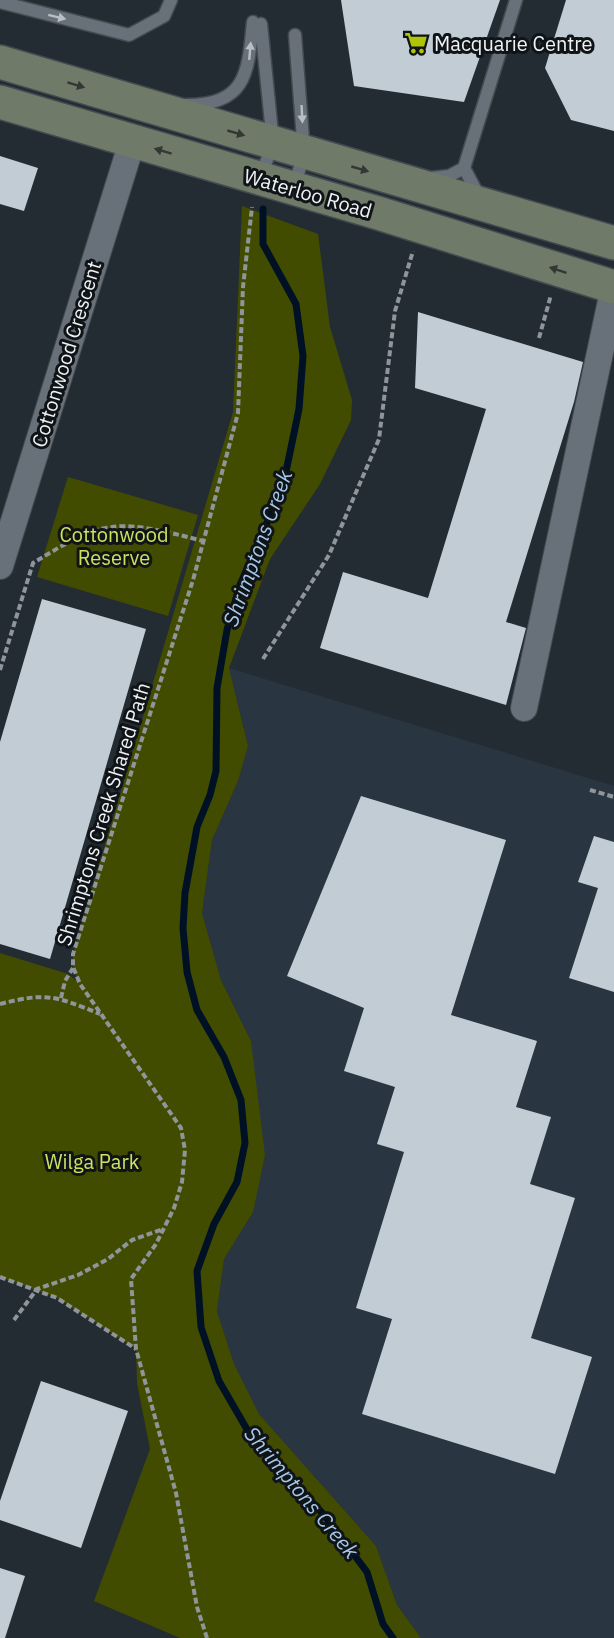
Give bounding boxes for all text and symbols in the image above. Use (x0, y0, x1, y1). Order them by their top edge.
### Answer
one-way arrow (48, 13, 66, 22)
supermarket icon: Macquarie Centre (403, 30, 429, 56)
place label: Macquarie Centre (434, 30, 593, 57)
one-way arrow (245, 41, 255, 60)
one-way arrow (67, 81, 85, 90)
one-way arrow (298, 105, 307, 124)
one-way arrow (227, 129, 245, 138)
one-way arrow (154, 146, 172, 155)
street label: Waterloo Road (241, 162, 375, 224)
one-way arrow (351, 165, 369, 174)
street label: Cottonwood Crescent (25, 258, 107, 450)
one-way arrow (549, 265, 567, 274)
water label: Shrimptons Creek (216, 465, 299, 630)
park label: Cottonwood Reserve (59, 521, 169, 571)
street label: Shrimptons Creek Shared Path (50, 679, 156, 949)
park label: Wilga Park (45, 1148, 140, 1175)
water label: Shrimptons Creek (238, 1420, 366, 1565)

